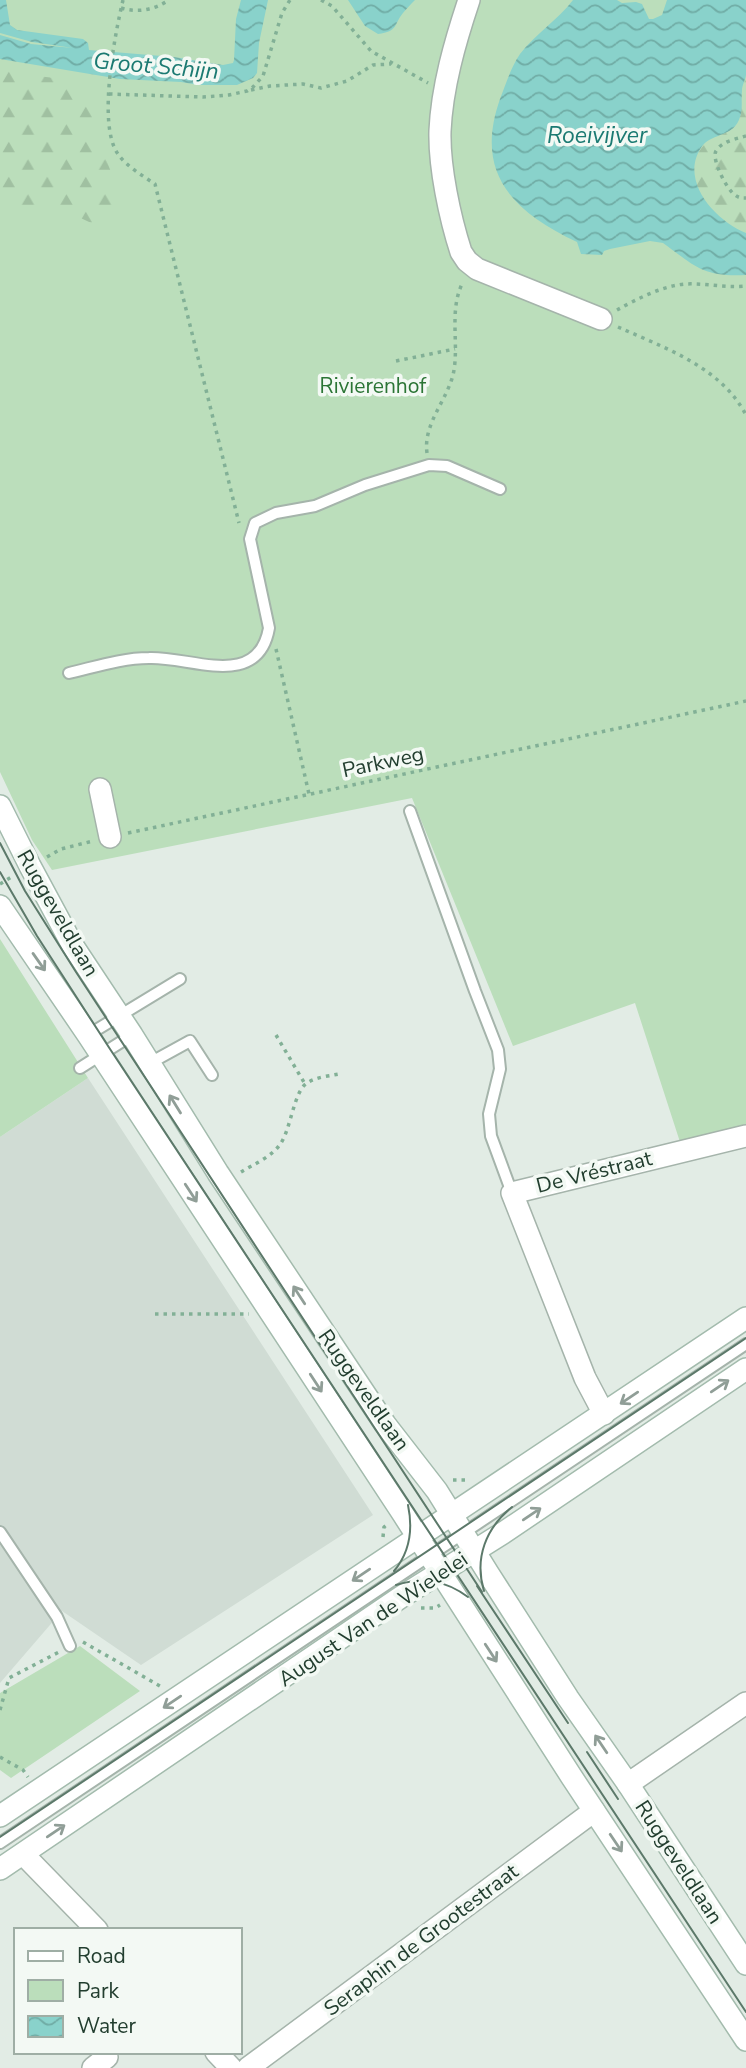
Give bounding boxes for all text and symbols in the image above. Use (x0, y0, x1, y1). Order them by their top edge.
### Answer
water label: Groot Schijn (92, 45, 220, 87)
water label: Roeivijver (547, 120, 648, 151)
park label: Rivierenhof (320, 372, 427, 400)
street label: Parkweg (340, 740, 426, 784)
street label: Ruggeveldlaan (10, 844, 106, 982)
one-way arrow (32, 952, 46, 971)
one-way arrow (168, 1095, 182, 1115)
street label: De Vréstraat (533, 1144, 655, 1200)
one-way arrow (184, 1182, 198, 1202)
one-way arrow (292, 1286, 306, 1305)
street label: Ruggeveldlaan (312, 1324, 416, 1456)
one-way arrow (309, 1373, 323, 1392)
one-way arrow (710, 1379, 729, 1393)
one-way arrow (619, 1391, 639, 1405)
one-way arrow (521, 1506, 541, 1520)
street label: August Van de Wielelei (273, 1545, 473, 1693)
one-way arrow (352, 1568, 371, 1583)
one-way arrow (483, 1643, 498, 1662)
one-way arrow (163, 1695, 182, 1709)
one-way arrow (593, 1735, 608, 1754)
street label: Ruggeveldlaan (629, 1795, 729, 1929)
one-way arrow (46, 1824, 66, 1838)
one-way arrow (608, 1833, 623, 1852)
street label: Seraphin de Grootestraat (318, 1857, 524, 2022)
legend (14, 1928, 242, 2054)
text: Road (77, 1942, 126, 1970)
text: Park (77, 1977, 119, 2005)
text: Water (77, 2012, 136, 2040)

